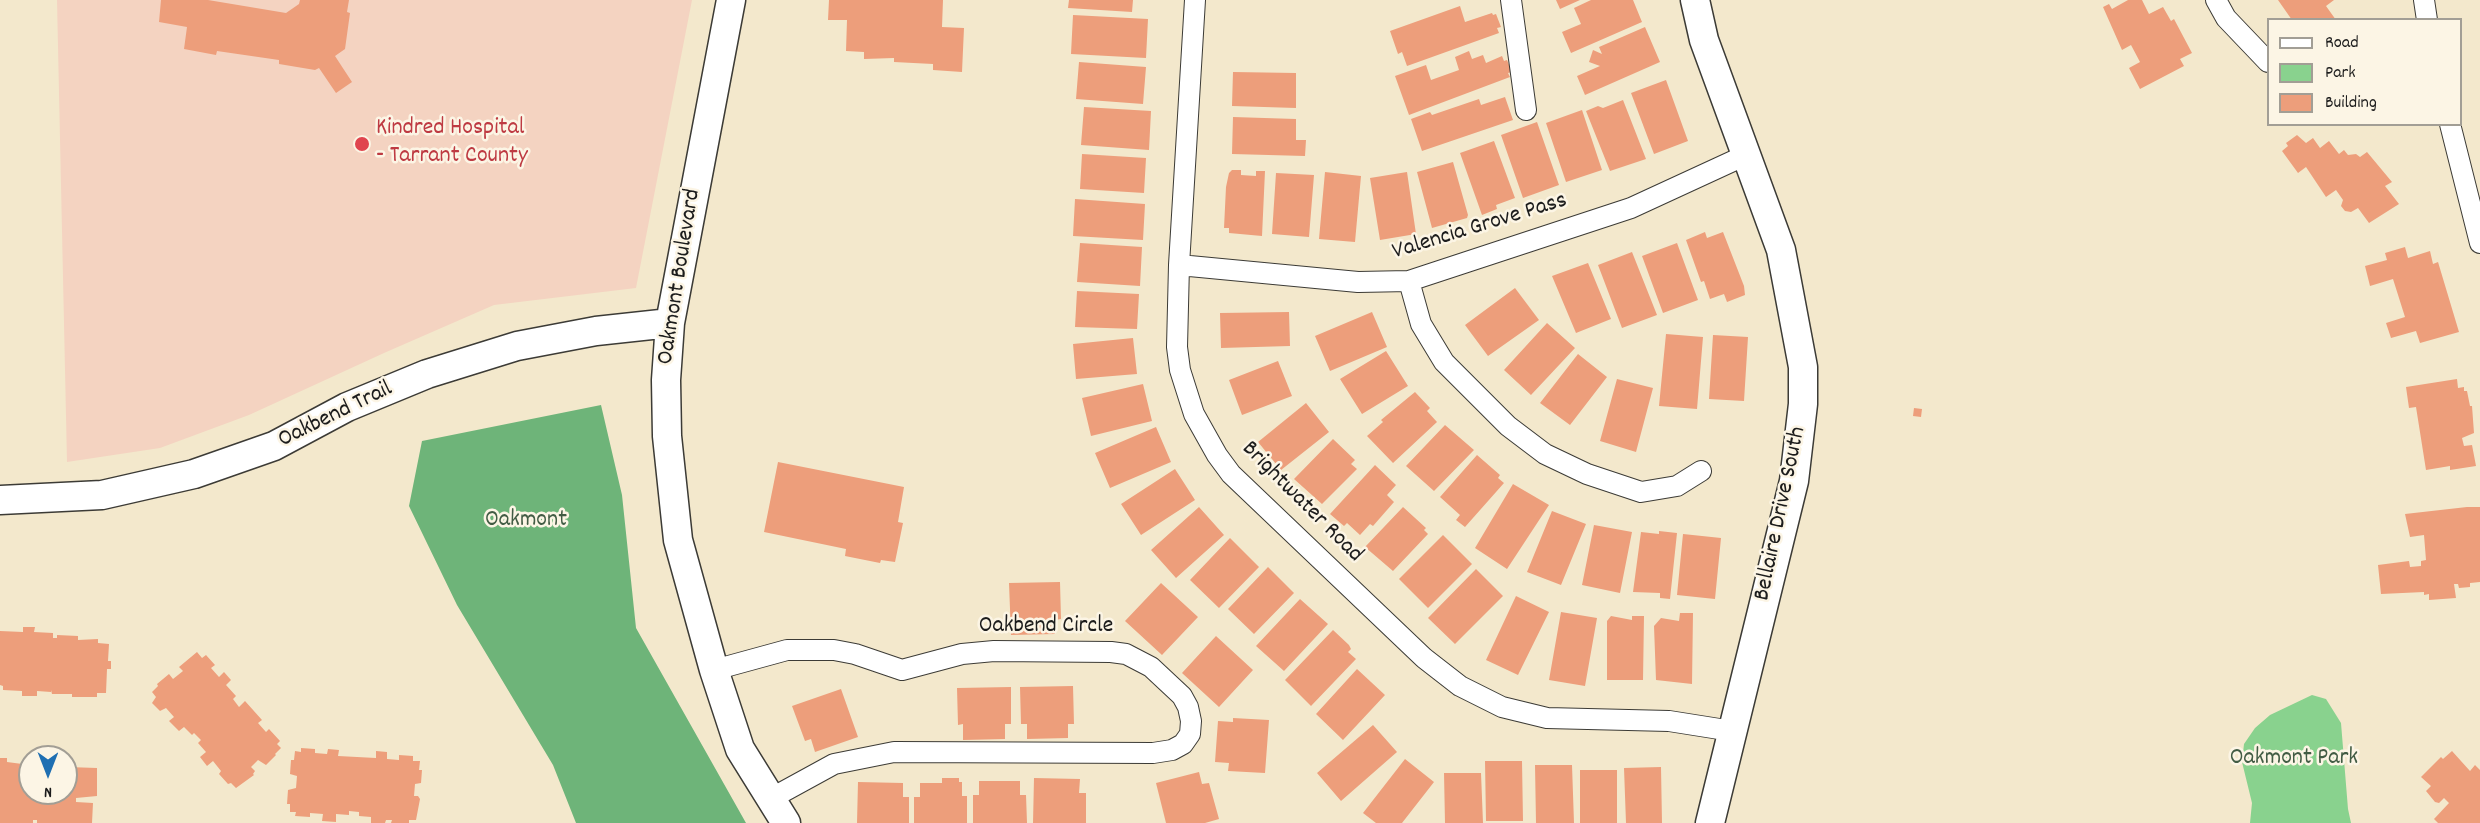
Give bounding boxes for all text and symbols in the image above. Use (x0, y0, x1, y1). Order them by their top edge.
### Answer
legend (2267, 18, 2462, 126)
text: Road (2325, 31, 2359, 56)
text: Park (2325, 61, 2356, 86)
text: Building (2325, 91, 2377, 116)
place label: Kindred Hospital - Tarrant County (376, 116, 528, 172)
marker: Kindred Hospital - Tarrant County (353, 135, 371, 153)
street label: Oakmont Boulevard (653, 187, 709, 367)
street label: Valencia Grove Pass (1389, 188, 1571, 268)
street label: Oakbend Trail (274, 376, 398, 456)
street label: Bellaire Drive South (1749, 424, 1815, 604)
street label: Brightwater Road (1234, 436, 1368, 570)
park label: Oakmont (485, 508, 567, 536)
street label: Oakbend Circle (979, 614, 1113, 642)
north arrow (18, 745, 78, 805)
park label: Oakmont Park (2230, 746, 2358, 774)
text: N (44, 780, 52, 803)

